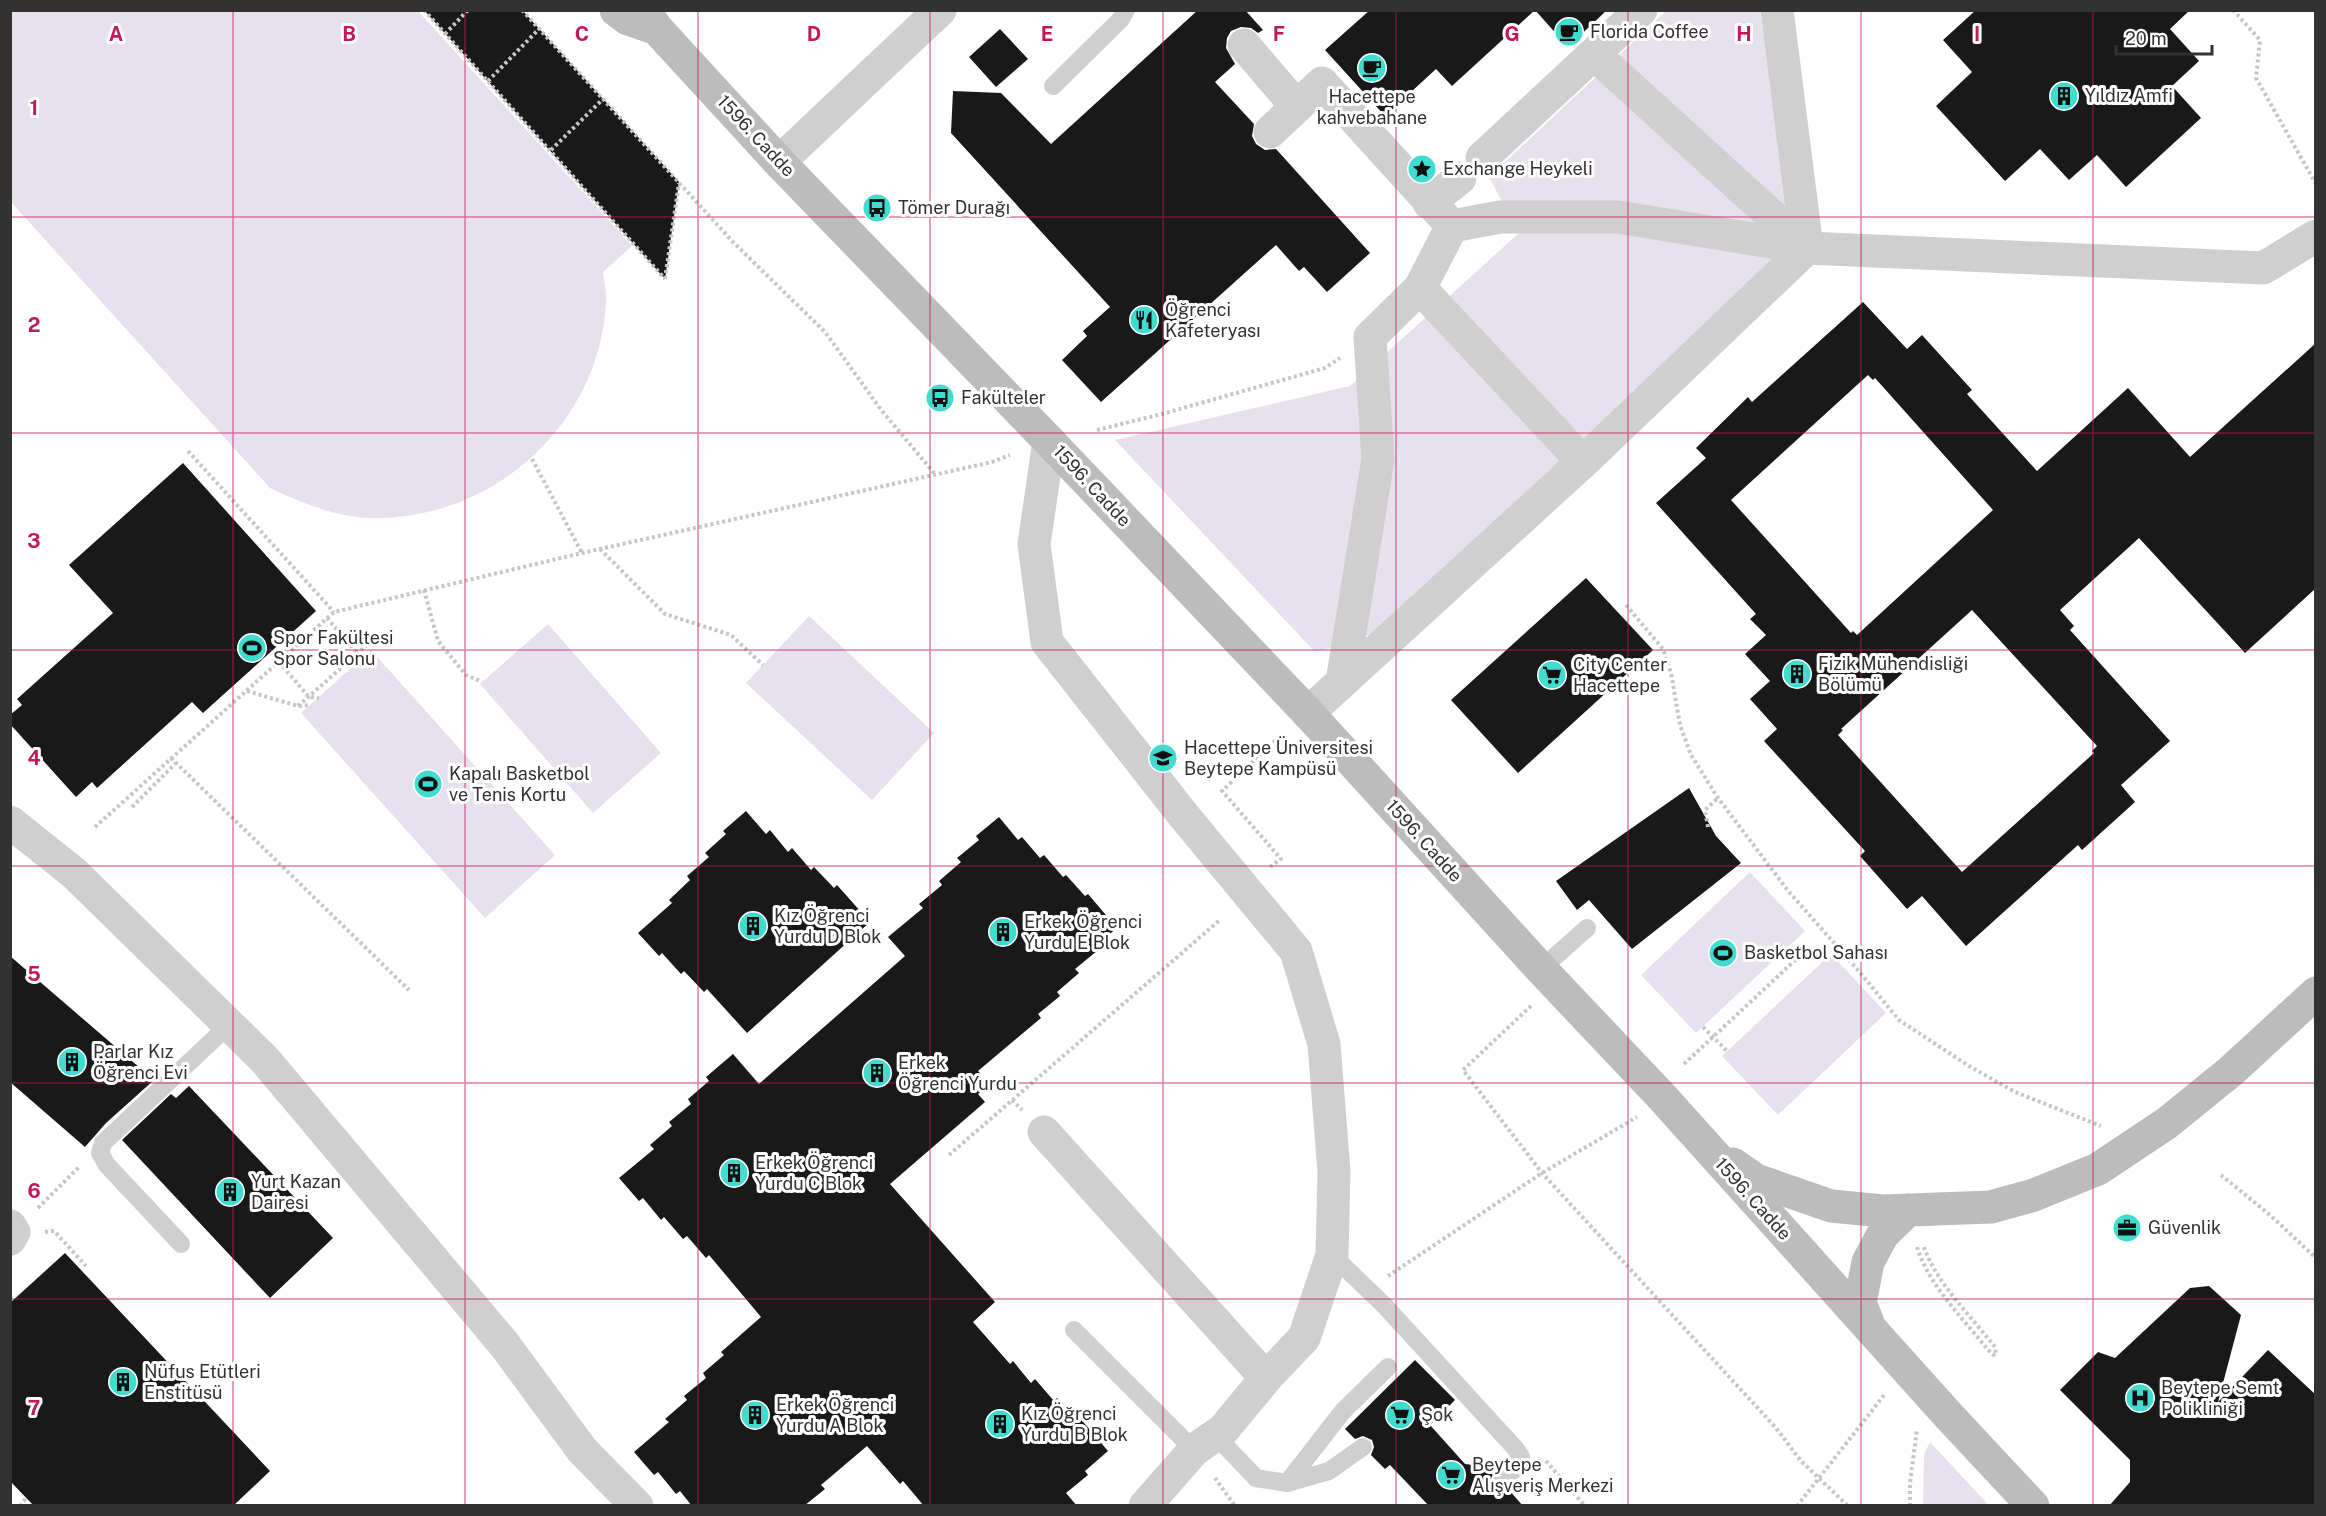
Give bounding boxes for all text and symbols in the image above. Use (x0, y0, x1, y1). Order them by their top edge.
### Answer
cafe icon: Florida Coffee (1553, 16, 1585, 48)
scale bar (2116, 18, 2212, 56)
place label: Florida Coffee (1590, 21, 1709, 42)
text: A (109, 22, 123, 46)
text: B (342, 22, 356, 46)
text: C (575, 22, 589, 46)
text: D (807, 22, 821, 46)
text: E (1041, 22, 1053, 46)
text: F (1273, 22, 1285, 46)
text: G (1504, 22, 1520, 46)
text: H (1736, 22, 1752, 46)
text: I (1974, 22, 1980, 46)
text: 20 m (2125, 28, 2167, 49)
cafe icon: Hacettepe kahvebahane (1356, 52, 1388, 84)
building icon: Yıldız Amfi (2048, 80, 2080, 112)
place label: Yıldız Amfi (2085, 85, 2173, 106)
place label: Hacettepe kahvebahane (1317, 86, 1427, 128)
street label: 1596. Cadde (713, 91, 799, 181)
text: 1 (30, 96, 38, 120)
place icon: Exchange Heykeli (1406, 153, 1438, 185)
place label: Exchange Heykeli (1443, 158, 1593, 179)
bus stop icon: Tömer Durağı (861, 192, 893, 224)
place label: Tömer Durağı (898, 197, 1010, 218)
place label: Öğrenci Kafeteryası (1165, 298, 1261, 341)
restaurant icon: Öğrenci Kafeteryası (1128, 304, 1160, 336)
text: 2 (28, 313, 40, 337)
bus stop icon: Fakülteler (924, 382, 956, 414)
place label: Fakülteler (961, 387, 1046, 408)
street label: 1596. Cadde (1049, 441, 1135, 531)
text: 3 (27, 529, 41, 553)
place label: Spor Fakültesi Spor Salonu (273, 627, 394, 669)
sports icon: Spor Fakültesi Spor Salonu (236, 632, 268, 664)
place label: Fizik Mühendisliği Bölümü (1818, 653, 1968, 695)
place label: City Center Hacettepe (1573, 654, 1667, 696)
building icon: Fizik Mühendisliği Bölümü (1781, 658, 1813, 690)
supermarket icon: City Center Hacettepe (1536, 659, 1568, 691)
place label: Hacettepe Üniversitesi Beytepe Kampüsü (1184, 736, 1373, 779)
school or university icon: Hacettepe Üniversitesi Beytepe Kampüsü (1147, 742, 1179, 774)
text: 4 (27, 746, 41, 770)
place label: Kapalı Basketbol ve Tenis Kortu (449, 763, 590, 805)
sports icon: Kapalı Basketbol ve Tenis Kortu (412, 768, 444, 800)
street label: 1596. Cadde (1382, 795, 1467, 886)
place label: Kız Öğrenci Yurdu D Blok (774, 904, 881, 947)
building icon: Kız Öğrenci Yurdu D Blok (737, 910, 769, 942)
place label: Erkek Öğrenci Yurdu E Blok (1024, 910, 1142, 953)
building icon: Erkek Öğrenci Yurdu E Blok (987, 916, 1019, 948)
sports icon: Basketbol Sahası (1707, 937, 1739, 969)
place label: Basketbol Sahası (1744, 942, 1888, 963)
text: 5 (27, 962, 41, 986)
place label: Parlar Kız Öğrenci Evi (93, 1041, 188, 1083)
building icon: Parlar Kız Öğrenci Evi (56, 1046, 88, 1078)
place label: Erkek Öğrenci Yurdu (898, 1052, 1017, 1094)
building icon: Erkek Öğrenci Yurdu (861, 1057, 893, 1089)
place label: Erkek Öğrenci Yurdu C Blok (755, 1151, 873, 1194)
street label: 1596. Cadde (1711, 1153, 1796, 1244)
building icon: Erkek Öğrenci Yurdu C Blok (718, 1157, 750, 1189)
place label: Yurt Kazan Dairesi (251, 1171, 341, 1213)
building icon: Yurt Kazan Dairesi (214, 1176, 246, 1208)
text: 6 (27, 1179, 41, 1203)
office icon: Güvenlik (2111, 1212, 2143, 1244)
place label: Güvenlik (2148, 1217, 2221, 1238)
place label: Nüfus Etütleri Enstitüsü (144, 1361, 261, 1403)
building icon: Nüfus Etütleri Enstitüsü (107, 1366, 139, 1398)
place label: Beytepe Semt Polikliniği (2161, 1377, 2279, 1419)
hospital icon: Beytepe Semt Polikliniği (2124, 1382, 2156, 1414)
place label: Erkek Öğrenci Yurdu A Blok (776, 1393, 894, 1436)
text: 7 (28, 1396, 40, 1420)
building icon: Erkek Öğrenci Yurdu A Blok (739, 1399, 771, 1431)
supermarket icon: Şok (1384, 1399, 1416, 1431)
place label: Kız Öğrenci Yurdu B Blok (1021, 1402, 1128, 1445)
place label: Şok (1421, 1404, 1453, 1425)
building icon: Kız Öğrenci Yurdu B Blok (984, 1408, 1016, 1440)
place label: Beytepe Alışveriş Merkezi (1472, 1454, 1613, 1496)
supermarket icon: Beytepe Alışveriş Merkezi (1435, 1459, 1467, 1491)

